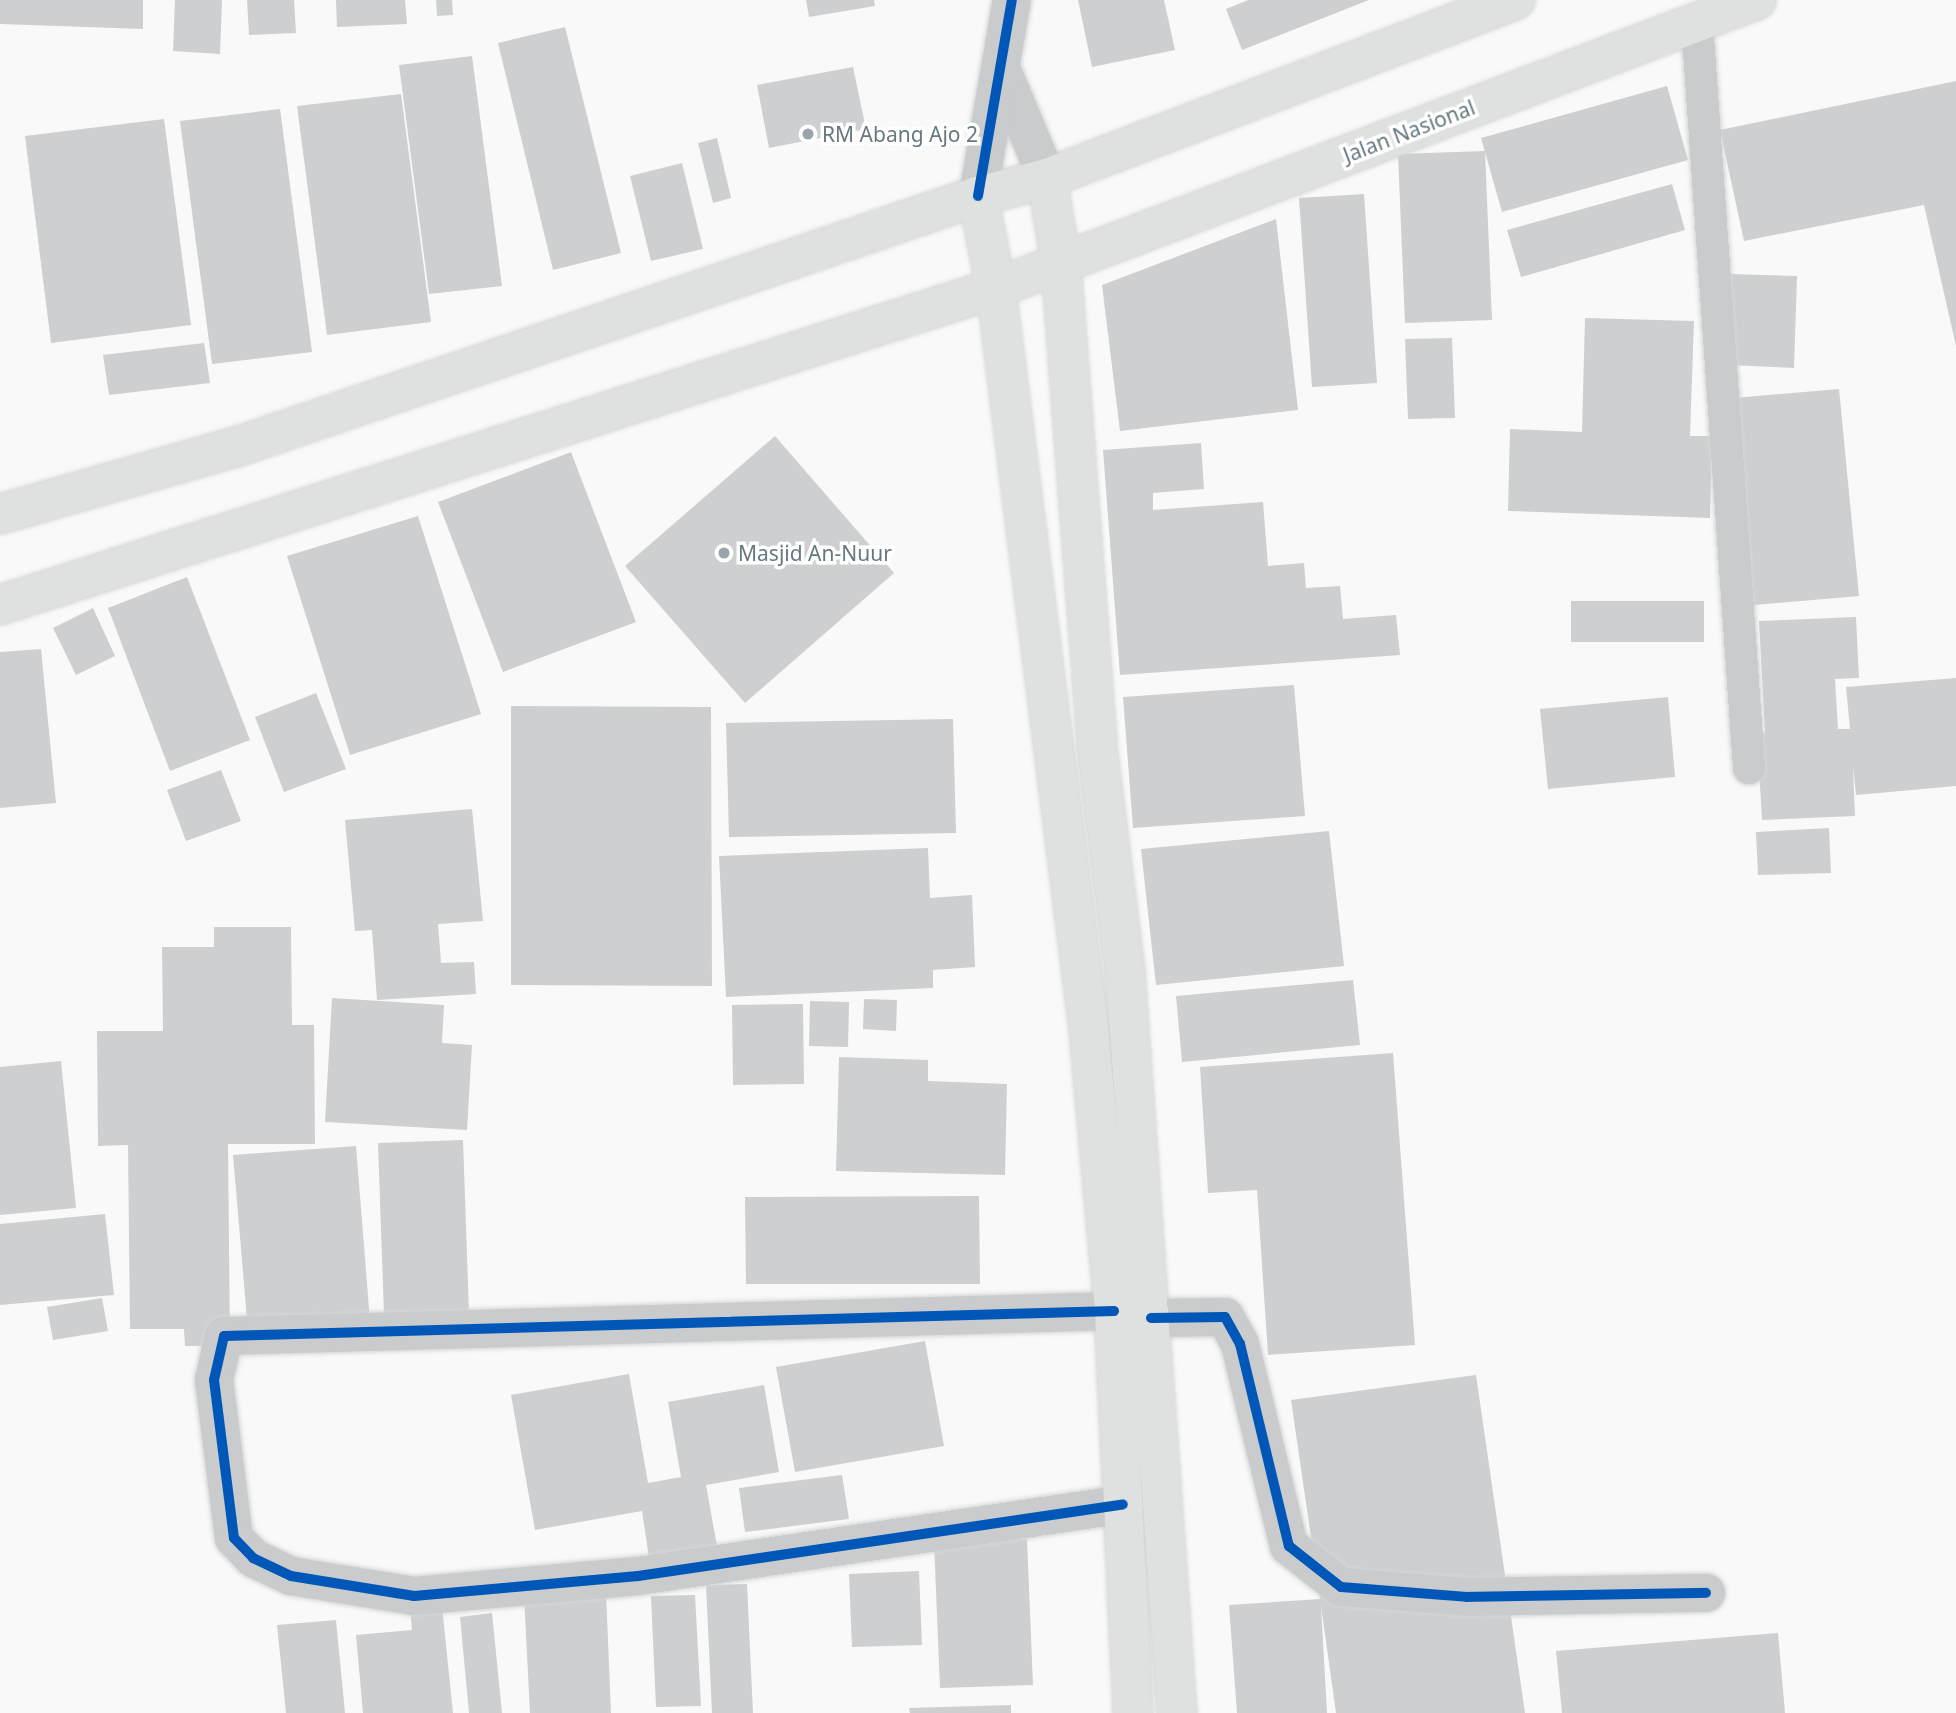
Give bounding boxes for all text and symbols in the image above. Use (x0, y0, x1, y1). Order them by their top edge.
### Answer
street label: Jalan Nasional (1339, 94, 1479, 168)
place label: RM Abang Ajo 2 (822, 121, 978, 147)
marker: RM Abang Ajo 2 (800, 126, 816, 142)
place label: Masjid An-Nuur (738, 540, 892, 566)
marker: Masjid An-Nuur (716, 545, 732, 561)

